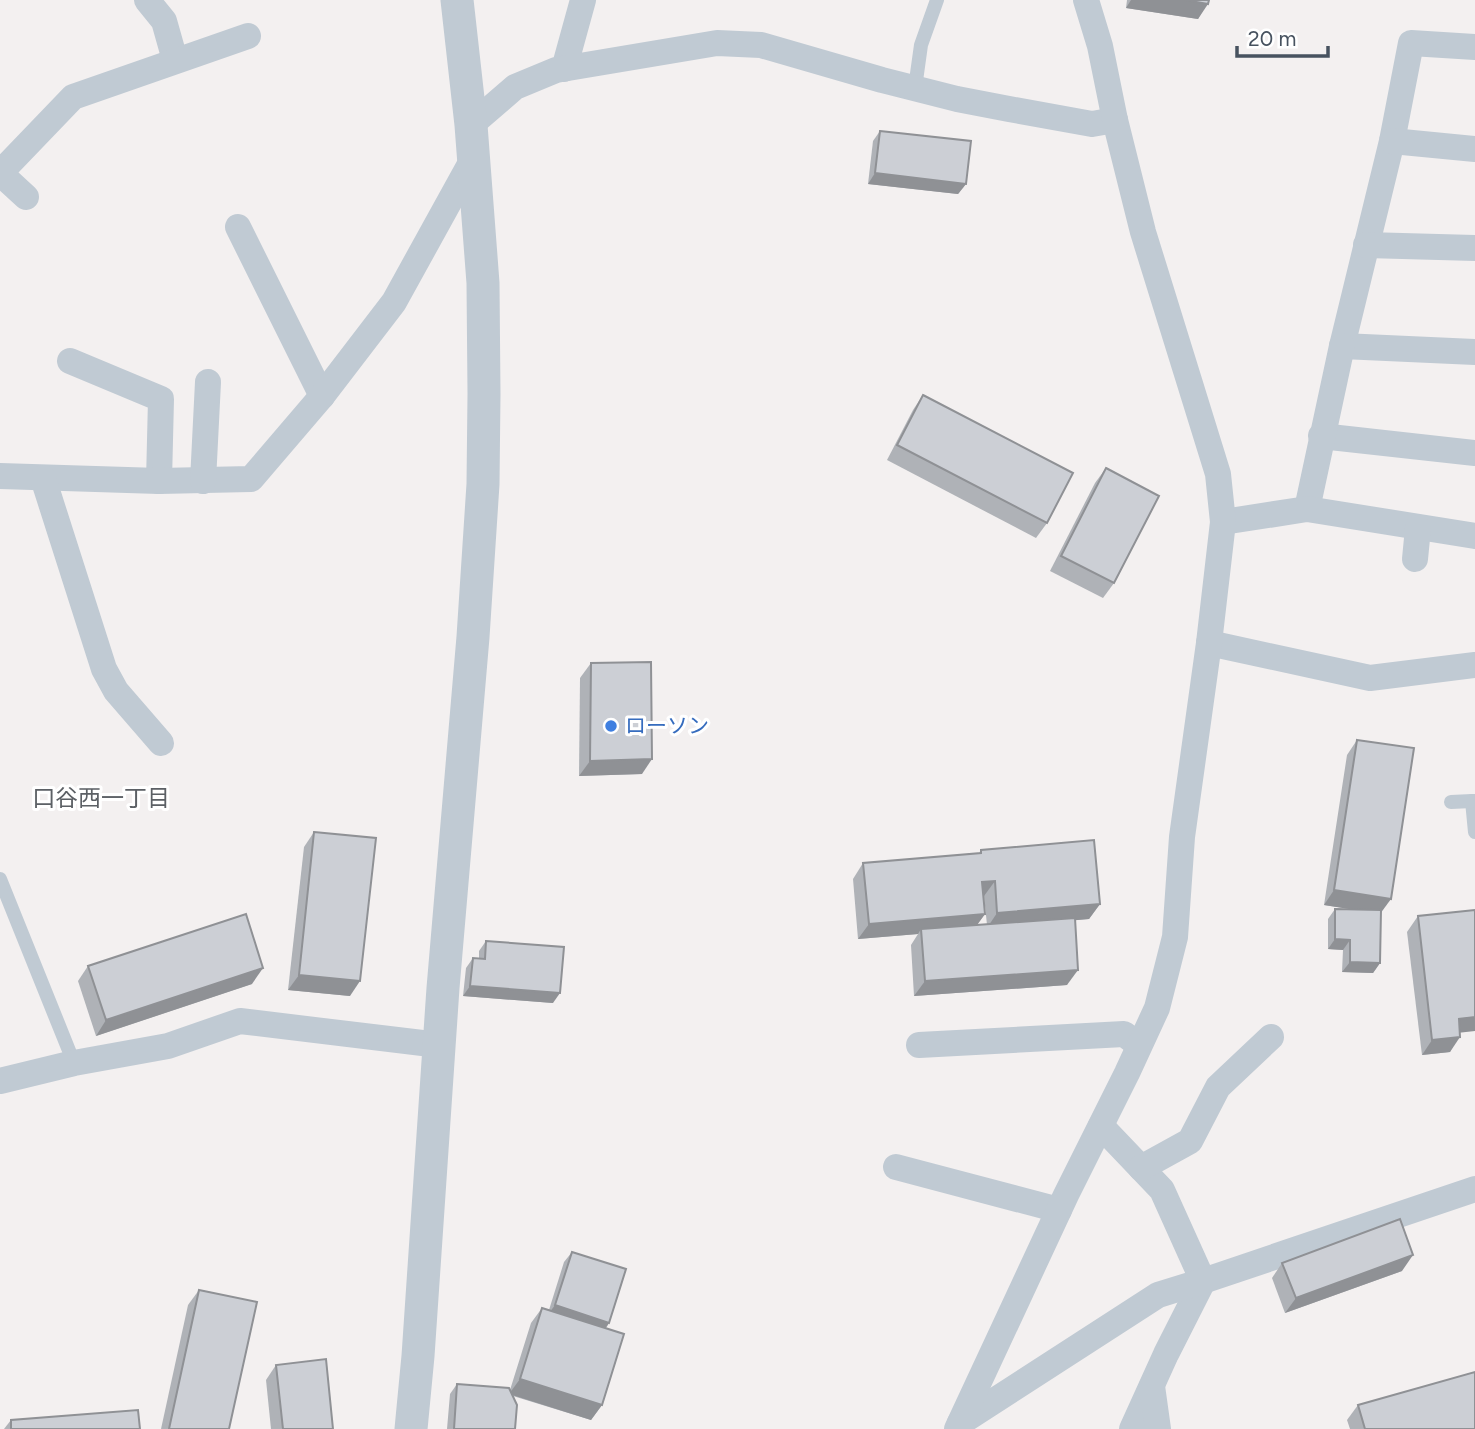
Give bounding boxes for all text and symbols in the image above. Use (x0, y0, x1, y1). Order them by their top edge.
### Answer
scale bar (1237, 14, 1328, 58)
text: 20 m (1248, 26, 1296, 51)
place label: ローソン (625, 713, 709, 738)
marker: ローソン (603, 718, 619, 734)
district label: 口谷西一丁目 (32, 784, 170, 812)

